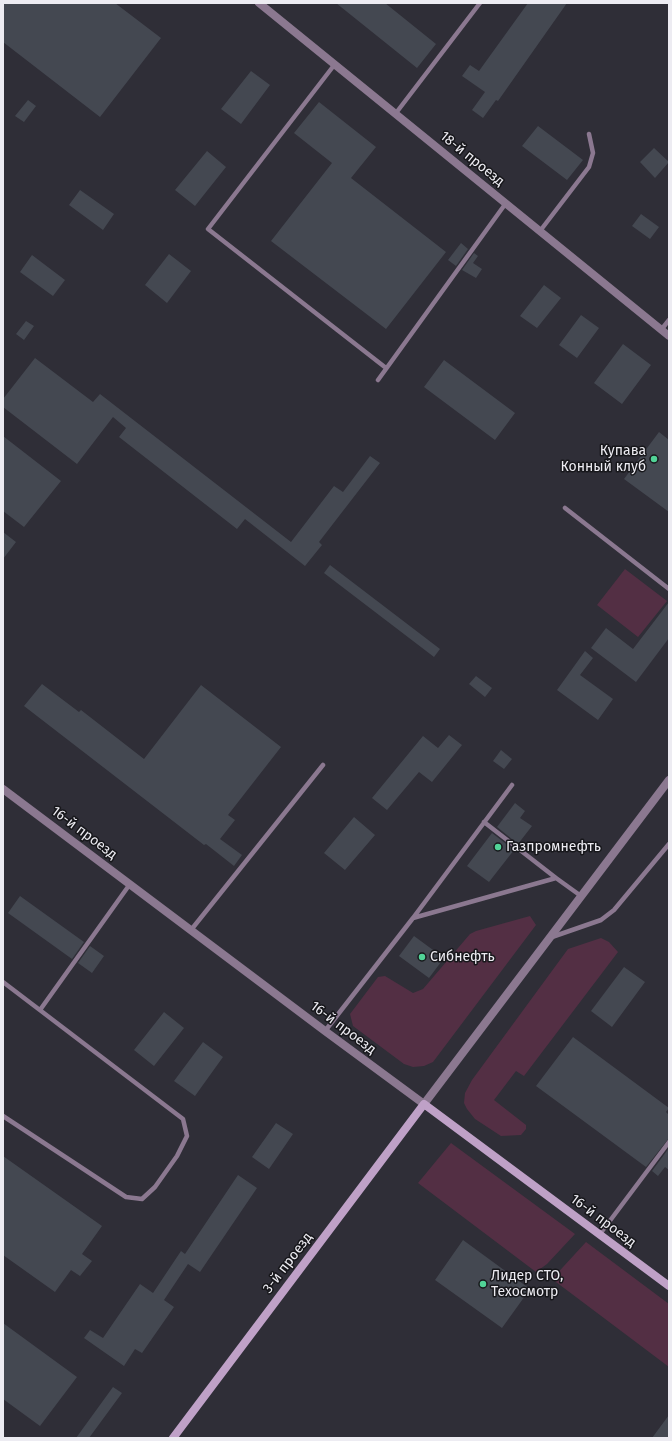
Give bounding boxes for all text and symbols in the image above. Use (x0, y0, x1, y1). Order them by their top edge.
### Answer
street label: 18-й проезд (436, 128, 508, 190)
place label: Купава Конный клуб (560, 443, 646, 476)
marker: Купава Конный клуб (649, 454, 659, 464)
street label: 16-й проезд (48, 803, 120, 863)
place label: Газпромнефть (506, 839, 601, 855)
marker: Газпромнефть (493, 842, 503, 852)
place label: Сибнефть (430, 949, 495, 965)
marker: Сибнефть (417, 952, 427, 962)
street label: 16-й проезд (307, 998, 379, 1058)
street label: 16-й проезд (567, 1191, 639, 1251)
street label: 3-й проезд (260, 1229, 316, 1297)
place label: Лидер СТО, Техосмотр (491, 1268, 563, 1300)
marker: Лидер СТО, Техосмотр (478, 1279, 488, 1289)

